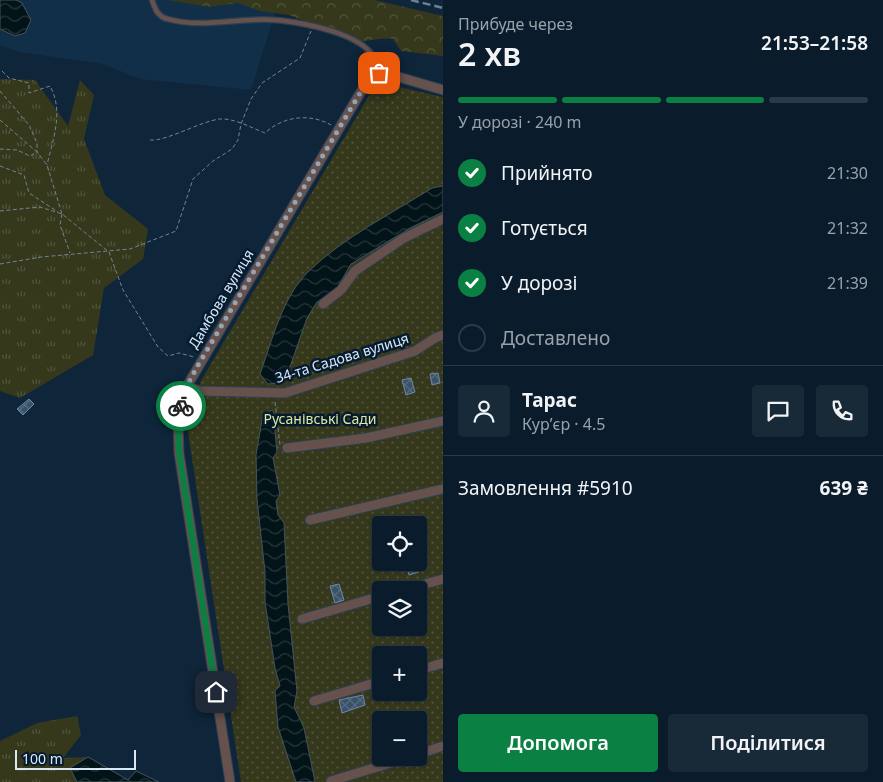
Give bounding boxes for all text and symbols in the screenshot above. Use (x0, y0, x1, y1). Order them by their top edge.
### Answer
text: Прибуде через (458, 13, 573, 35)
text: 21:53–21:58 (761, 30, 868, 56)
text: 2 хв (458, 32, 521, 75)
pin (358, 52, 400, 94)
icon: bag (365, 59, 393, 87)
text: У дорозі · 240 m (458, 111, 582, 133)
icon: check (458, 159, 486, 187)
text: Прийнято (501, 160, 593, 186)
text: 21:30 (827, 162, 868, 184)
icon: check (458, 214, 486, 242)
text: Готується (501, 215, 588, 241)
text: 21:32 (827, 217, 868, 239)
street label: Дамбова вулиця (183, 246, 258, 352)
icon: check (458, 269, 486, 297)
text: У дорозі (501, 270, 577, 296)
text: 21:39 (827, 272, 868, 294)
text: Доставлено (501, 325, 610, 351)
street label: 34-та Садова вулиця (273, 328, 411, 387)
courier (156, 381, 206, 431)
button: person (458, 385, 510, 437)
button: chat (752, 385, 804, 437)
button: phone (816, 385, 868, 437)
text: Тарас (522, 387, 577, 413)
icon: bike (167, 392, 195, 420)
park label: Русанівські Сади (263, 409, 377, 428)
text: Кур’єр · 4.5 (522, 413, 605, 435)
text: Замовлення #5910 (458, 475, 633, 501)
text: 639 ₴ (820, 475, 868, 501)
map controls (372, 516, 427, 766)
button: locate (372, 516, 427, 571)
button: layers (372, 581, 427, 636)
button: + (372, 646, 427, 701)
pin (195, 671, 237, 713)
icon: home (202, 678, 230, 706)
button: − (372, 711, 427, 766)
button: Допомога (458, 714, 658, 772)
button: Поділитися (668, 714, 868, 772)
scale bar (15, 747, 136, 770)
text: 100 m (22, 749, 63, 768)

